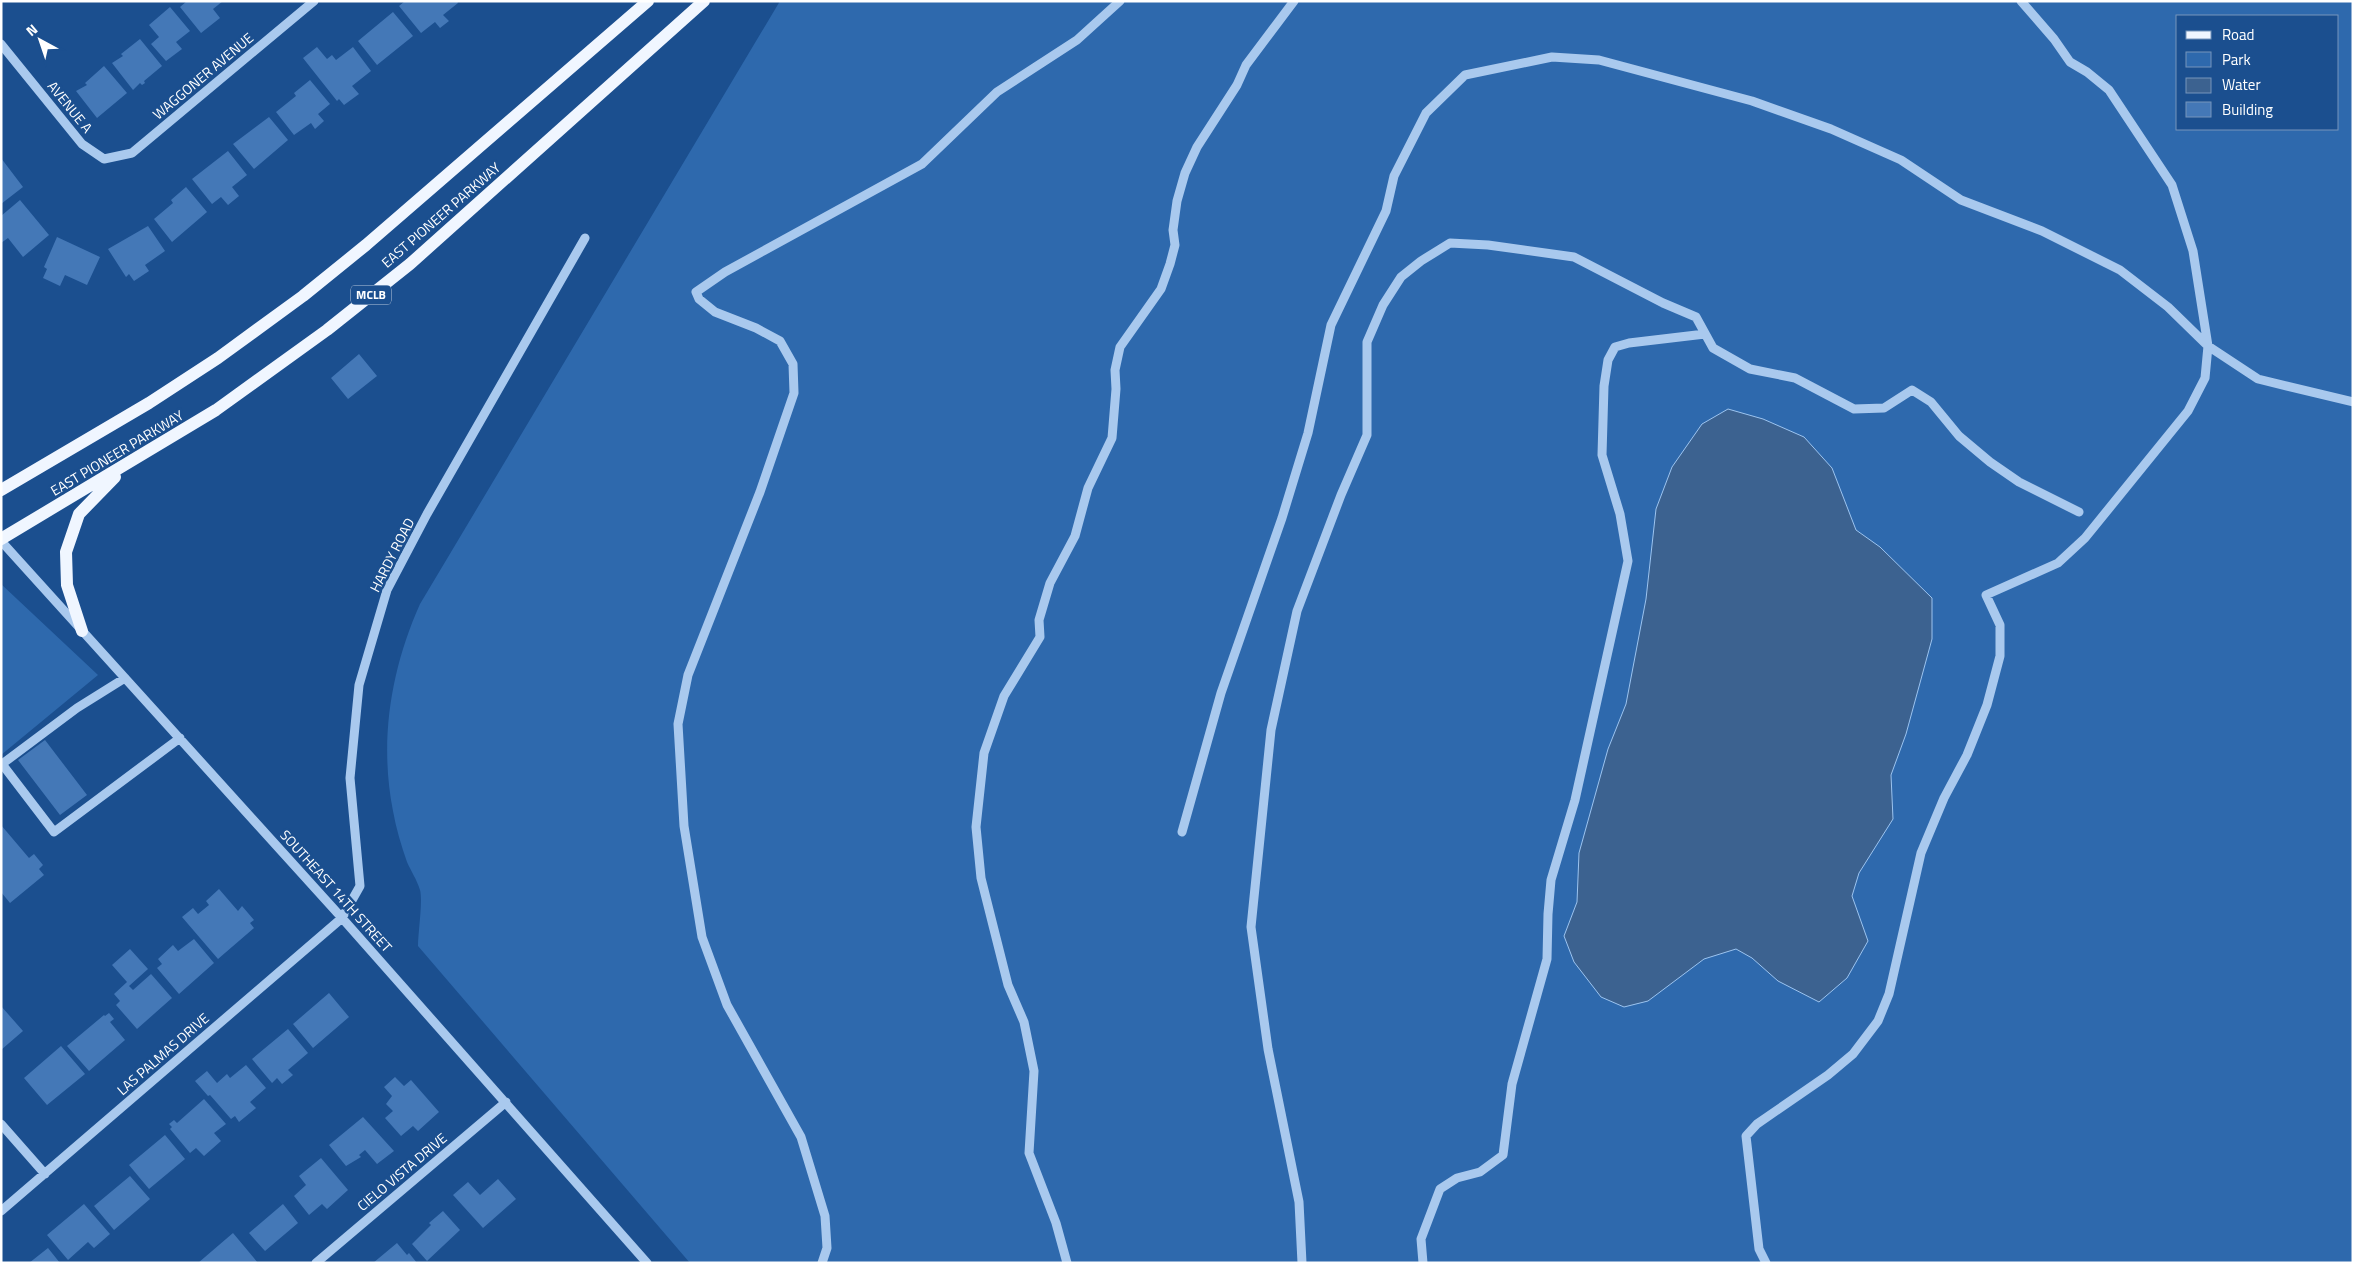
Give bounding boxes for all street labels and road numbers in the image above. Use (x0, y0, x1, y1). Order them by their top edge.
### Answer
street label: WAGGONER AVENUE (148, 27, 258, 124)
street label: AVENUE A (43, 76, 98, 138)
street label: EAST PIONEER PARKWAY (377, 157, 505, 272)
road number: MCLB (351, 286, 391, 304)
street label: EAST PIONEER PARKWAY (46, 404, 188, 501)
street label: HARDY ROAD (364, 514, 419, 596)
street label: SOUTHEAST 14TH STREET (275, 825, 398, 957)
street label: LAS PALMAS DRIVE (112, 1007, 214, 1100)
street label: CIELO VISTA DRIVE (352, 1127, 451, 1216)

